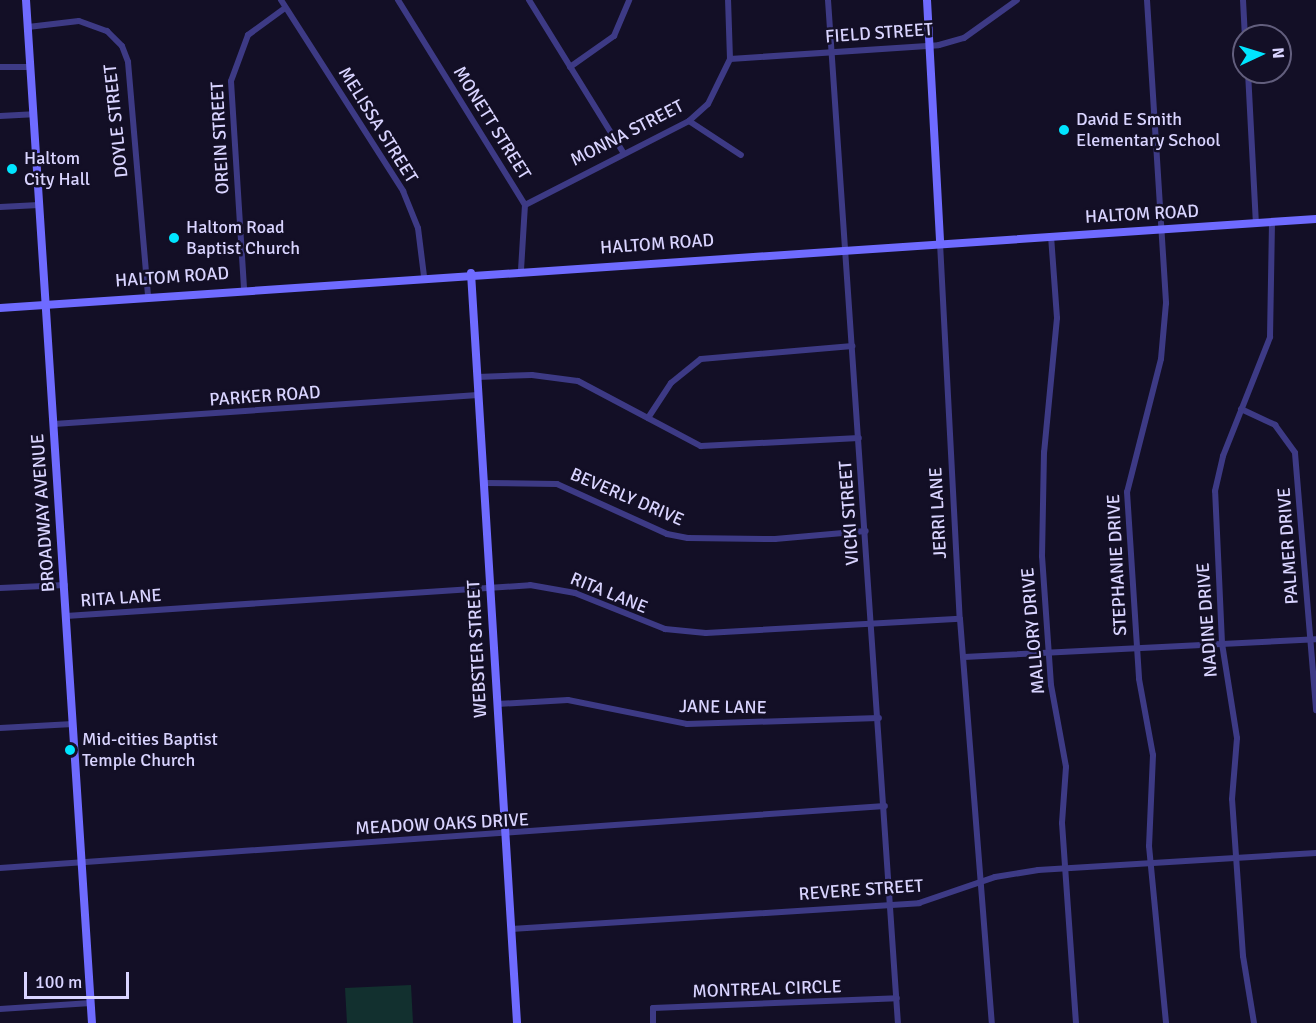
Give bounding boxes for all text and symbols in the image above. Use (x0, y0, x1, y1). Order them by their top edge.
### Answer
street label: FIELD STREET (824, 18, 934, 48)
north arrow (1232, 24, 1292, 84)
text: N (1268, 47, 1288, 59)
street label: MONETT STREET (449, 62, 535, 184)
street label: DOYLE STREET (99, 63, 133, 179)
street label: MELISSA STREET (334, 63, 422, 187)
street label: OREIN STREET (206, 81, 234, 195)
street label: MONNA STREET (567, 95, 687, 171)
place label: David E Smith Elementary School (1076, 109, 1221, 152)
marker: David E Smith Elementary School (1057, 123, 1071, 137)
place label: Haltom City Hall (24, 148, 90, 190)
marker: Haltom City Hall (5, 162, 19, 176)
street label: HALTOM ROAD (1084, 200, 1200, 228)
place label: Haltom Road Baptist Church (186, 217, 300, 260)
street label: HALTOM ROAD (599, 229, 715, 259)
marker: Haltom Road Baptist Church (167, 231, 181, 245)
street label: HALTOM ROAD (114, 262, 230, 292)
street label: PARKER ROAD (209, 381, 321, 411)
street label: BROADWAY AVENUE (27, 433, 59, 593)
street label: VICKI STREET (835, 460, 863, 566)
street label: BEVERLY DRIVE (567, 463, 687, 531)
street label: JERRI LANE (925, 467, 951, 559)
street label: PALMER DRIVE (1273, 487, 1303, 605)
street label: STEPHANIE DRIVE (1103, 494, 1131, 636)
street label: NADINE DRIVE (1192, 562, 1222, 678)
street label: MALLORY DRIVE (1017, 567, 1049, 695)
street label: RITA LANE (567, 568, 651, 618)
street label: WEBSTER STREET (463, 579, 491, 719)
street label: RITA LANE (80, 584, 162, 612)
street label: JANE LANE (679, 695, 767, 719)
place label: Mid-cities Baptist Temple Church (82, 729, 218, 771)
marker: Mid-cities Baptist Temple Church (63, 743, 77, 757)
street label: MEADOW OAKS DRIVE (355, 809, 529, 839)
street label: REVERE STREET (798, 875, 924, 905)
scale bar (27, 960, 132, 998)
text: 100 m (35, 971, 82, 993)
street label: MONTREAL CIRCLE (692, 976, 842, 1002)

